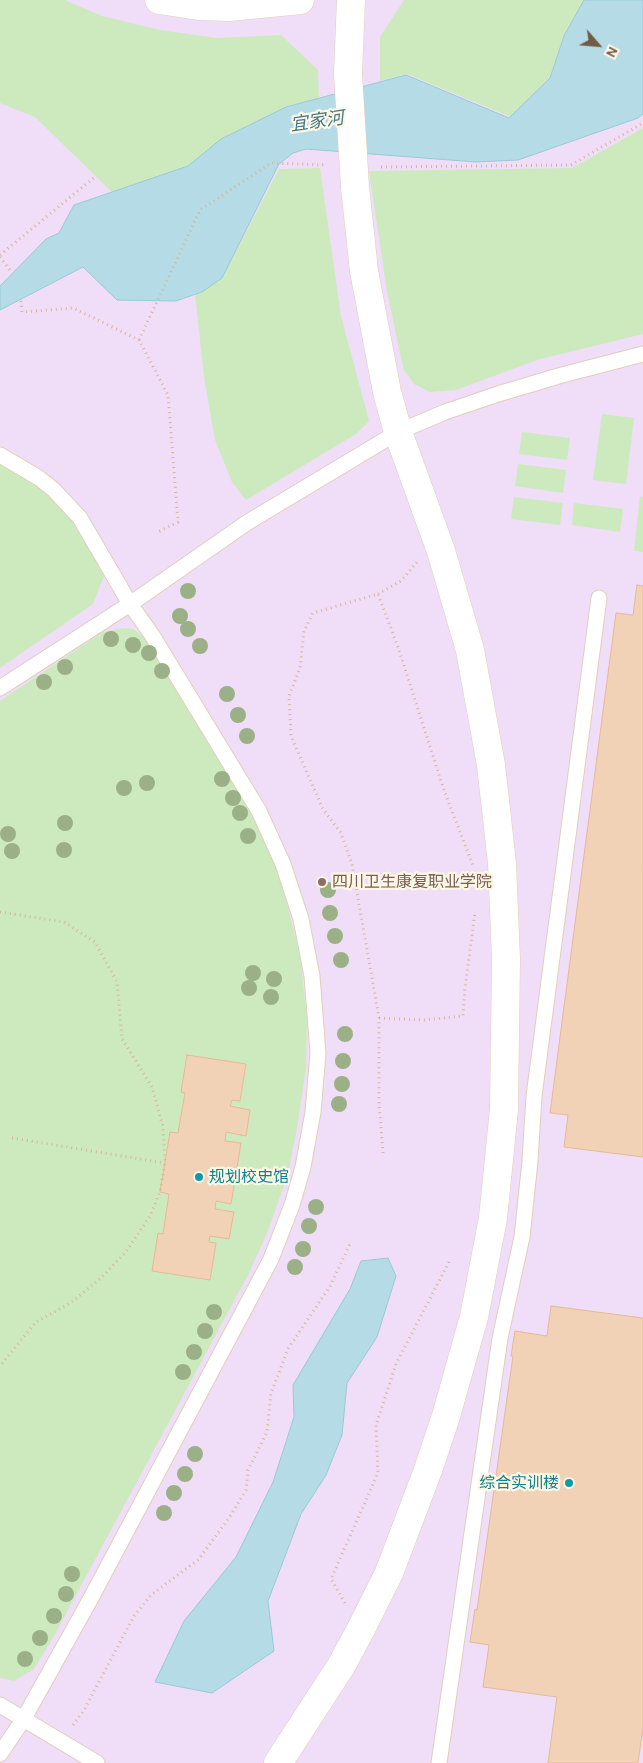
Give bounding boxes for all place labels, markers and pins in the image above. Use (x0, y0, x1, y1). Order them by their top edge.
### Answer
place label: 四川卫生康复职业学院 (332, 872, 492, 892)
marker: 四川卫生康复职业学院 (316, 876, 328, 888)
place label: 规划校史馆 (209, 1167, 289, 1187)
marker: 规划校史馆 (193, 1171, 205, 1183)
place label: 综合实训楼 (479, 1473, 559, 1493)
marker: 综合实训楼 (563, 1477, 575, 1489)

